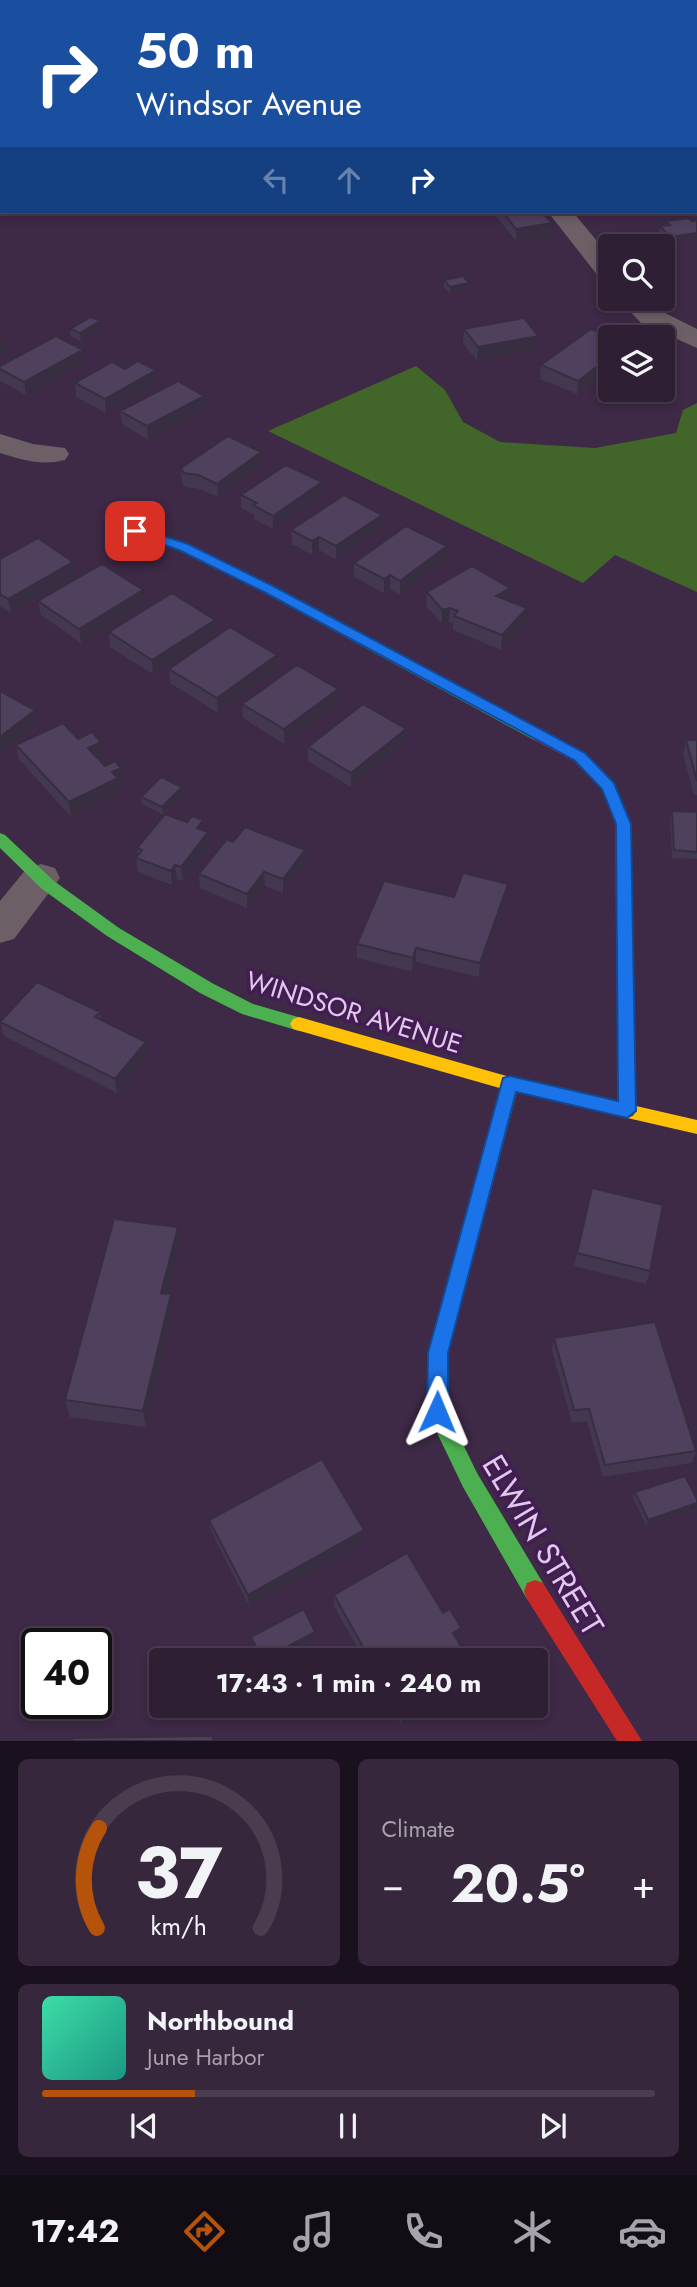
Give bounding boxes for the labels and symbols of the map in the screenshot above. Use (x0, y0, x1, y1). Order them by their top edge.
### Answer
pin (105, 501, 165, 561)
street label: WINDSOR AVENUE (241, 961, 467, 1063)
position arrow (400, 1375, 474, 1449)
street label: ELWIN STREET (471, 1446, 615, 1644)
speed limit sign: 40 (21, 1628, 112, 1719)

